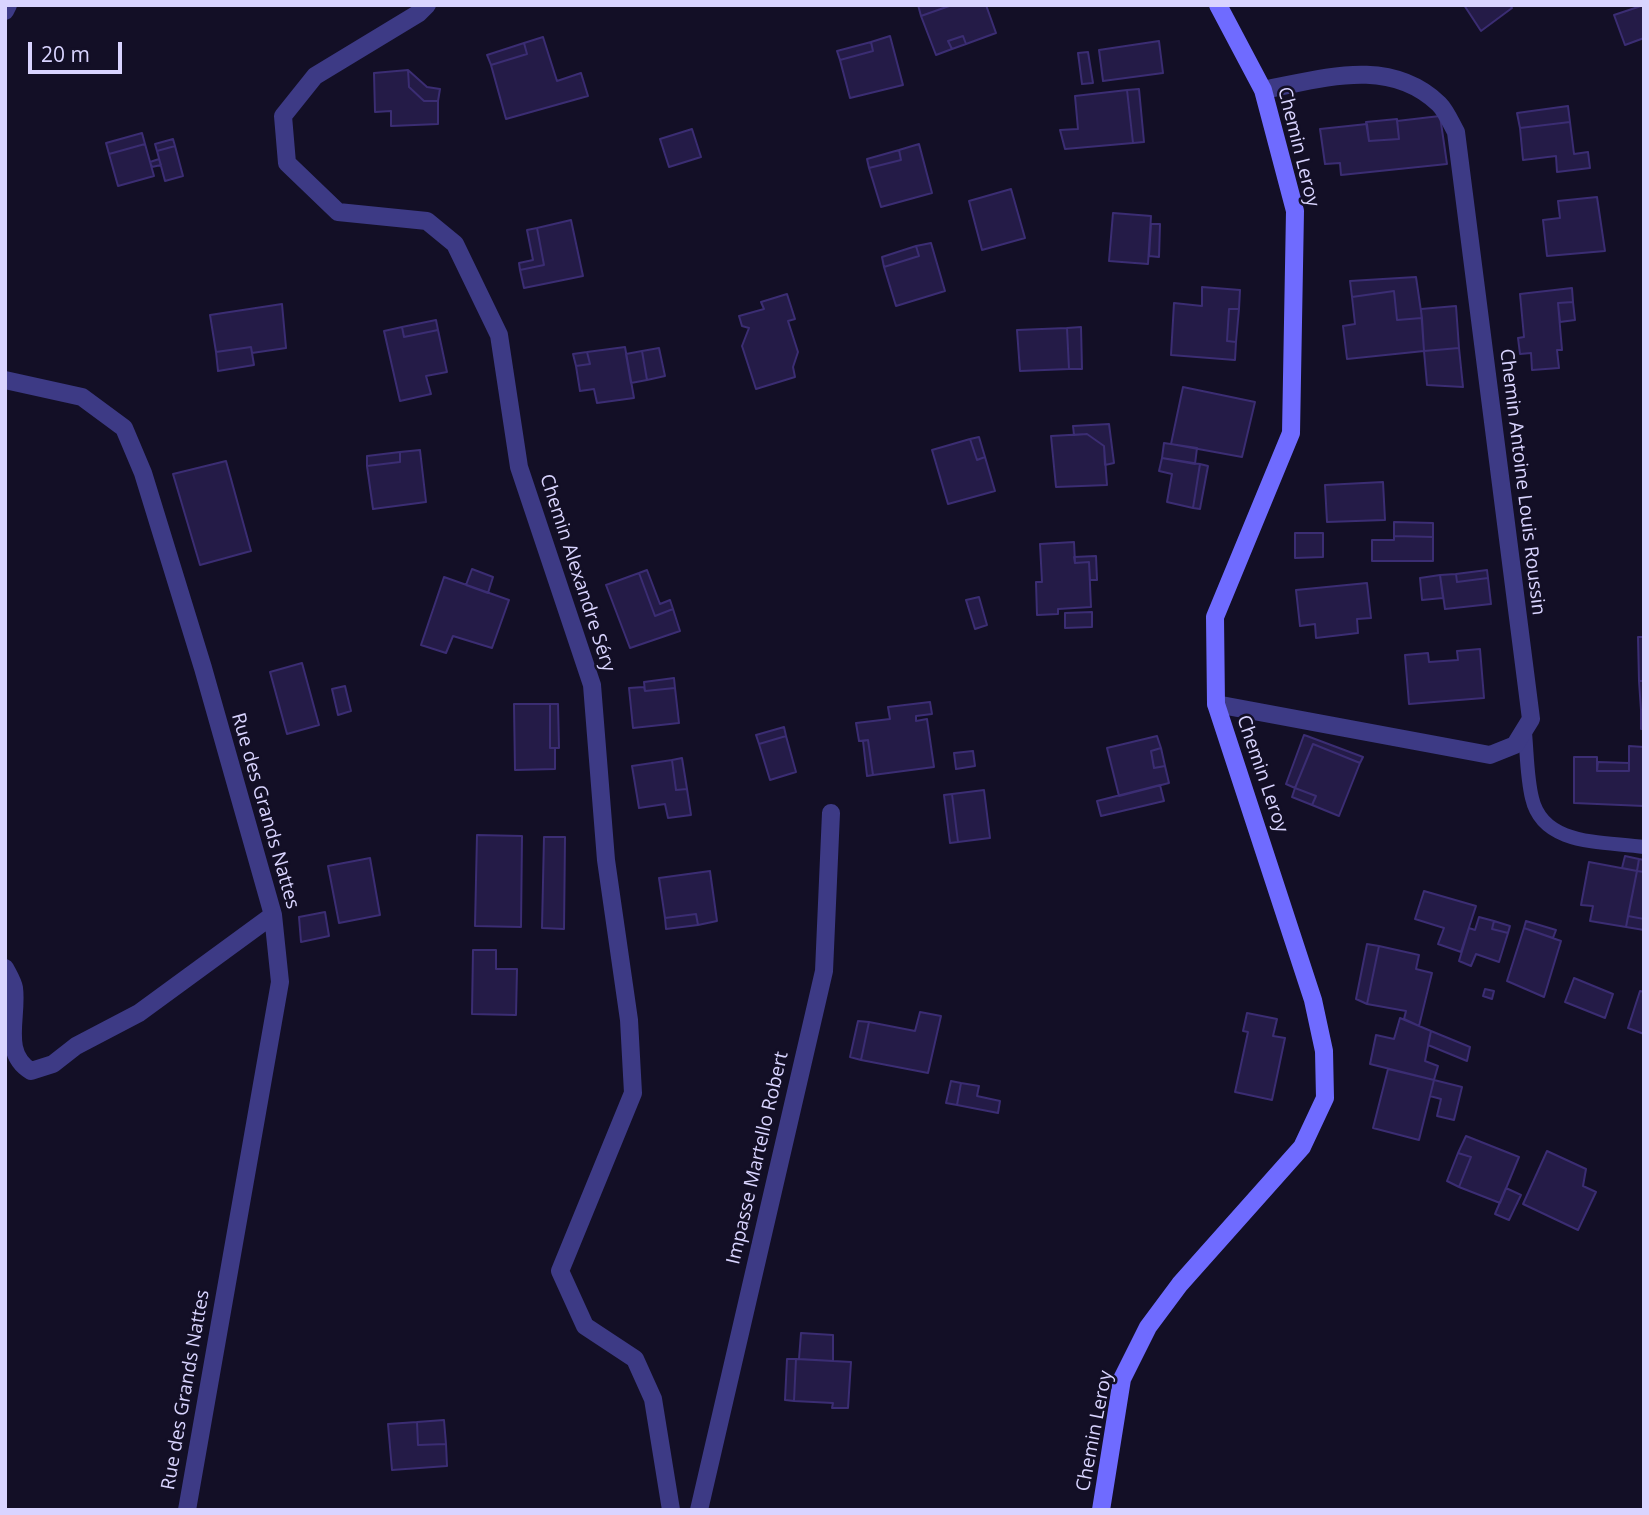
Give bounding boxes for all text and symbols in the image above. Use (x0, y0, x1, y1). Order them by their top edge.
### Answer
scale bar (32, 28, 126, 72)
text: 20 m (41, 40, 90, 68)
street label: Chemin Leroy (1272, 85, 1324, 209)
street label: Chemin Antoine Louis Roussin (1494, 347, 1550, 617)
street label: Chemin Alexandre Séry (534, 471, 620, 675)
street label: Rue des Grands Nattes (226, 710, 304, 912)
street label: Chemin Leroy (1231, 712, 1293, 836)
street label: Impasse Martello Robert (722, 1049, 794, 1267)
street label: Rue des Grands Nattes (157, 1288, 215, 1492)
street label: Chemin Leroy (1072, 1369, 1118, 1493)

